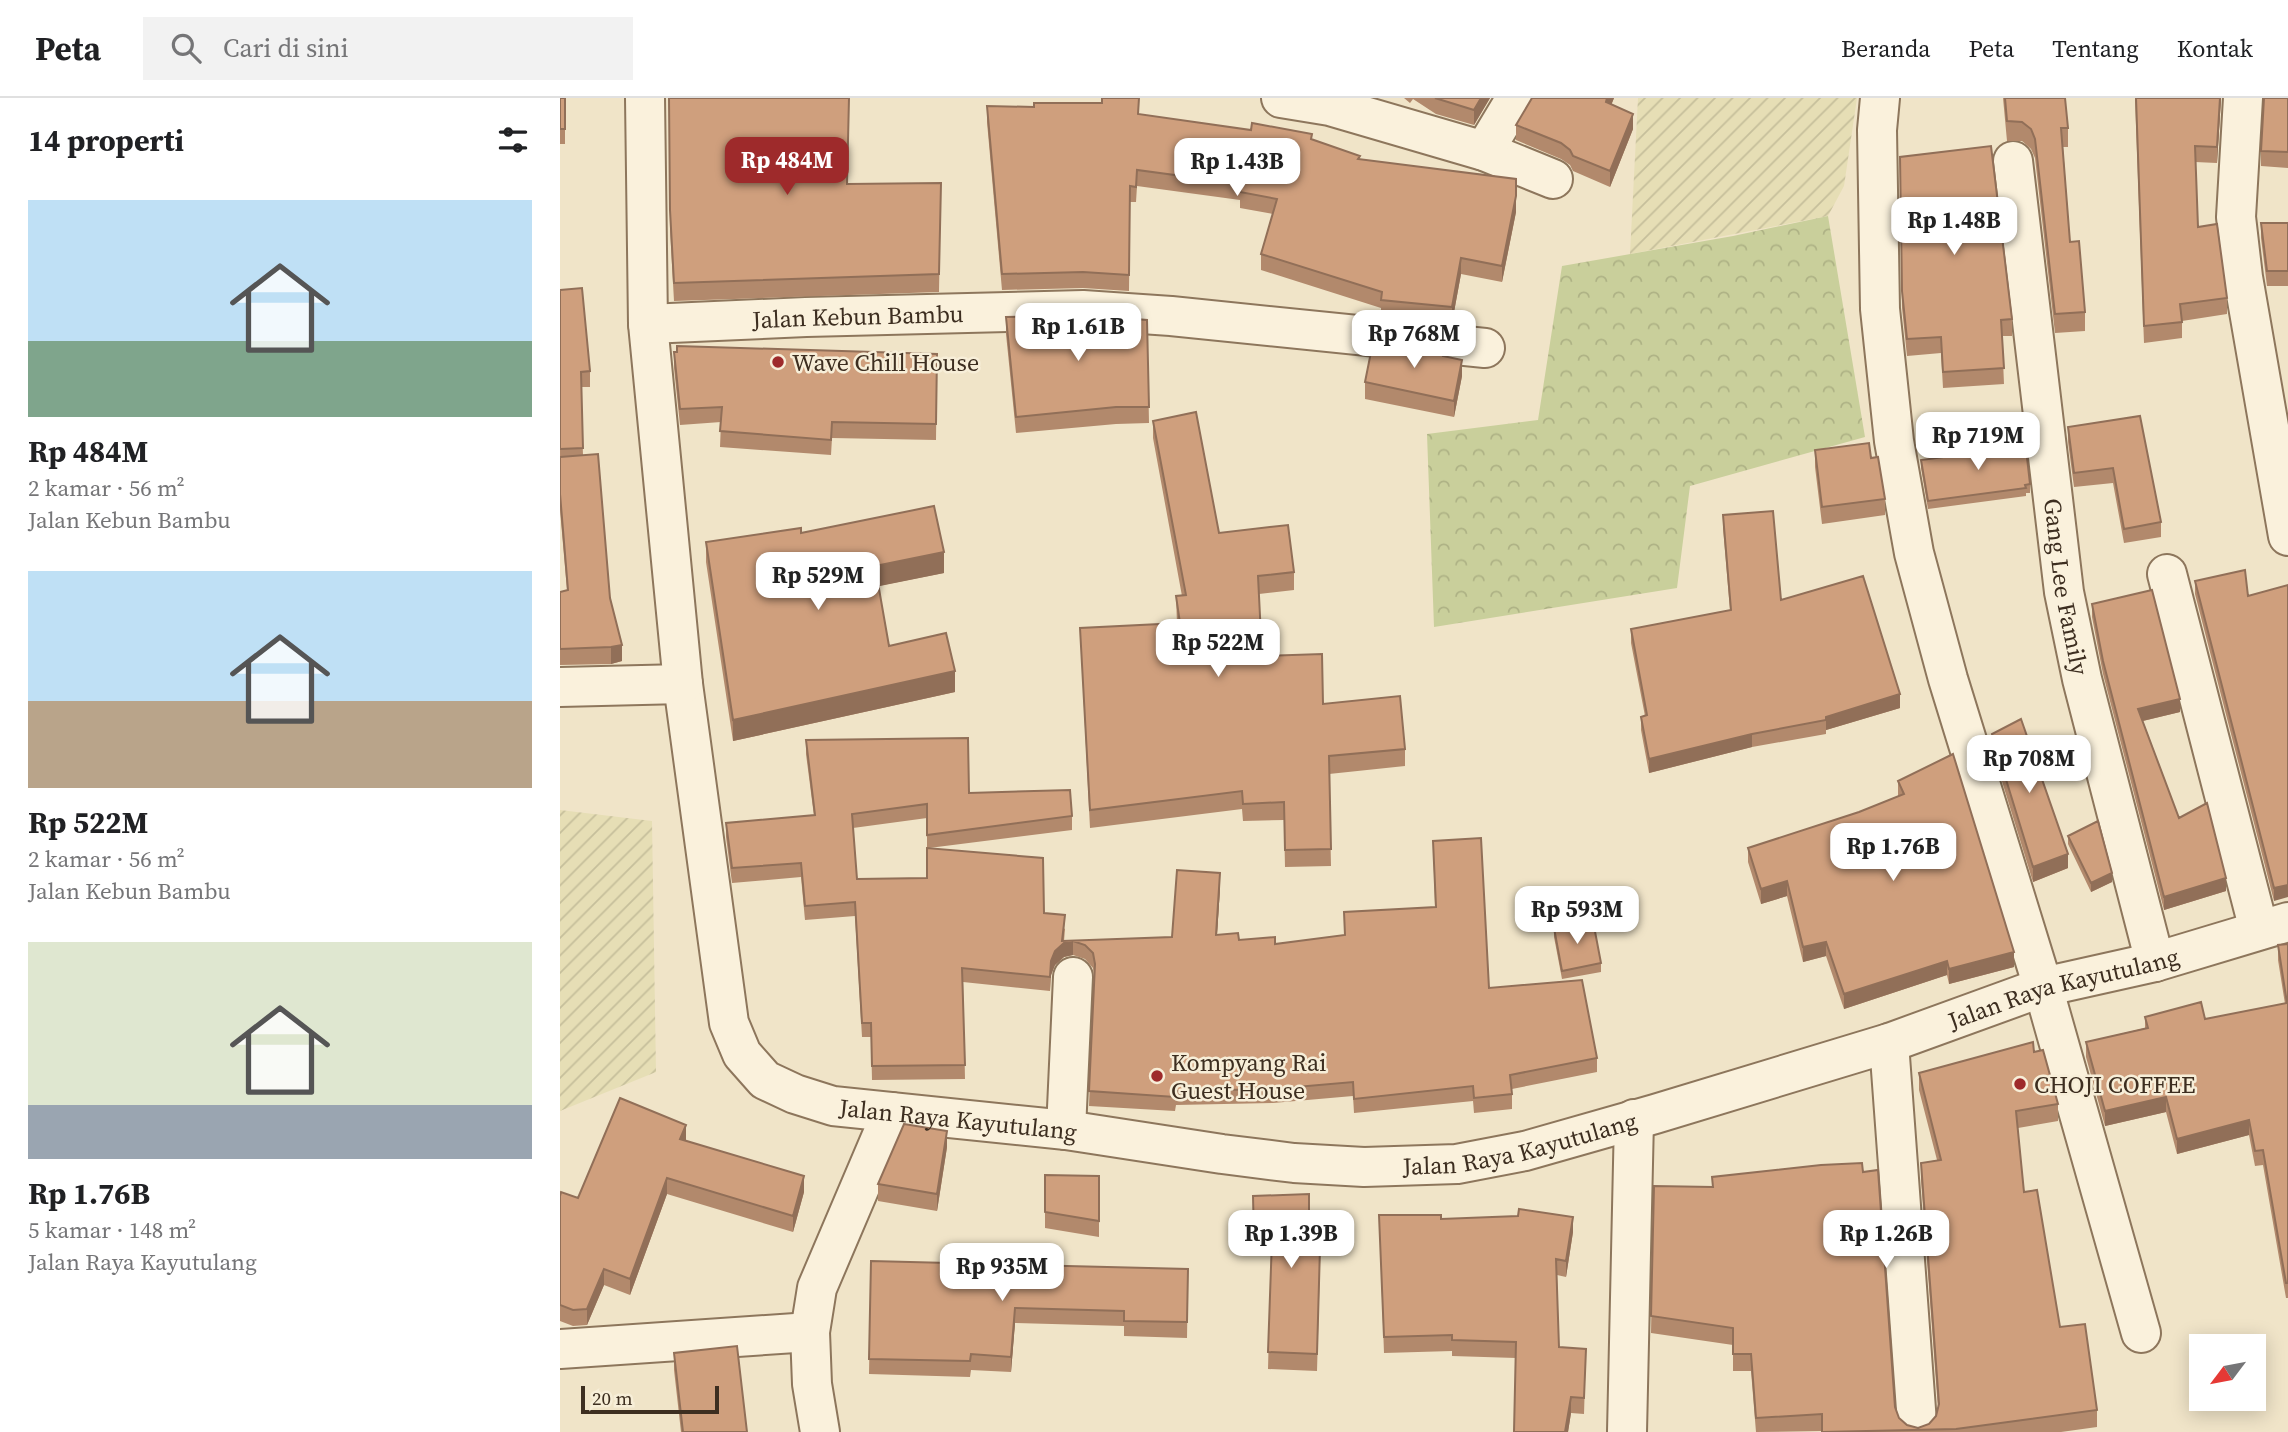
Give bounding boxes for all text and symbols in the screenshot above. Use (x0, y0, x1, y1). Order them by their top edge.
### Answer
search box (143, 17, 633, 80)
text: Peta (35, 26, 101, 71)
icon: search (167, 29, 205, 67)
text: Cari di sini (223, 30, 348, 66)
text: Beranda (1841, 32, 1930, 65)
text: Peta (1968, 32, 2014, 65)
text: Tentang (2052, 32, 2139, 65)
text: Kontak (2177, 32, 2253, 65)
text: 14 properti (28, 120, 184, 161)
icon: filters (494, 121, 532, 159)
pin: Rp 484M (722, 138, 852, 197)
pin: Rp 1.43B (1165, 139, 1309, 198)
text: Rp 484M (741, 144, 833, 176)
text: Rp 1.43B (1190, 145, 1284, 177)
pin: Rp 1.48B (1882, 198, 2026, 257)
text: Rp 1.48B (1907, 204, 2001, 236)
icon: home (217, 245, 343, 371)
street label: Jalan Kebun Bambu (750, 297, 964, 336)
pin: Rp 1.61B (1006, 303, 1150, 363)
text: Rp 1.61B (1031, 310, 1125, 342)
pin: Rp 768M (1349, 310, 1479, 370)
text: Rp 768M (1368, 317, 1460, 349)
place label: Wave Chill House (792, 346, 979, 379)
marker: Wave Chill House (770, 354, 786, 370)
pin: Rp 719M (1913, 412, 2043, 472)
text: Rp 719M (1932, 419, 2024, 451)
text: Rp 484M (28, 431, 148, 472)
text: 2 kamar · 56 m² (28, 472, 185, 504)
street label: Gang Lee Family (2037, 496, 2097, 679)
text: Jalan Kebun Bambu (28, 504, 231, 536)
pin: Rp 529M (753, 552, 883, 612)
text: Rp 529M (772, 559, 864, 591)
icon: home (217, 616, 343, 742)
pin: Rp 522M (1153, 620, 1283, 679)
text: Rp 522M (1172, 626, 1264, 658)
pin: Rp 708M (1964, 736, 2094, 795)
text: Rp 708M (1983, 742, 2075, 774)
text: Rp 522M (28, 802, 148, 843)
pin: Rp 1.76B (1821, 824, 1965, 883)
text: Rp 1.76B (1846, 830, 1940, 862)
text: 2 kamar · 56 m² (28, 843, 185, 875)
text: Jalan Kebun Bambu (28, 875, 231, 907)
pin: Rp 593M (1512, 886, 1642, 946)
text: Rp 593M (1531, 893, 1623, 925)
street label: Jalan Raya Kayutulang (1942, 939, 2183, 1037)
icon: home (217, 987, 343, 1113)
place label: Kompyang Rai Guest House (1171, 1046, 1326, 1107)
marker: Kompyang Rai Guest House (1149, 1068, 1165, 1084)
place label: CHOJI COFFEE (2034, 1068, 2195, 1101)
marker: CHOJI COFFEE (2012, 1076, 2028, 1092)
street label: Jalan Raya Kayutulang (837, 1090, 1080, 1148)
street label: Jalan Raya Kayutulang (1401, 1104, 1640, 1182)
text: Rp 1.76B (28, 1173, 150, 1214)
pin: Rp 1.39B (1219, 1210, 1363, 1270)
pin: Rp 1.26B (1814, 1210, 1958, 1270)
text: 5 kamar · 148 m² (28, 1214, 196, 1246)
text: Rp 1.39B (1244, 1217, 1338, 1249)
text: Rp 1.26B (1839, 1217, 1933, 1249)
pin: Rp 935M (937, 1244, 1067, 1303)
text: Jalan Raya Kayutulang (28, 1246, 257, 1278)
text: Rp 935M (956, 1250, 1048, 1282)
north arrow (2189, 1334, 2266, 1410)
map controls (2189, 1334, 2266, 1411)
scale bar (581, 1383, 719, 1415)
text: 20 m (592, 1385, 633, 1411)

